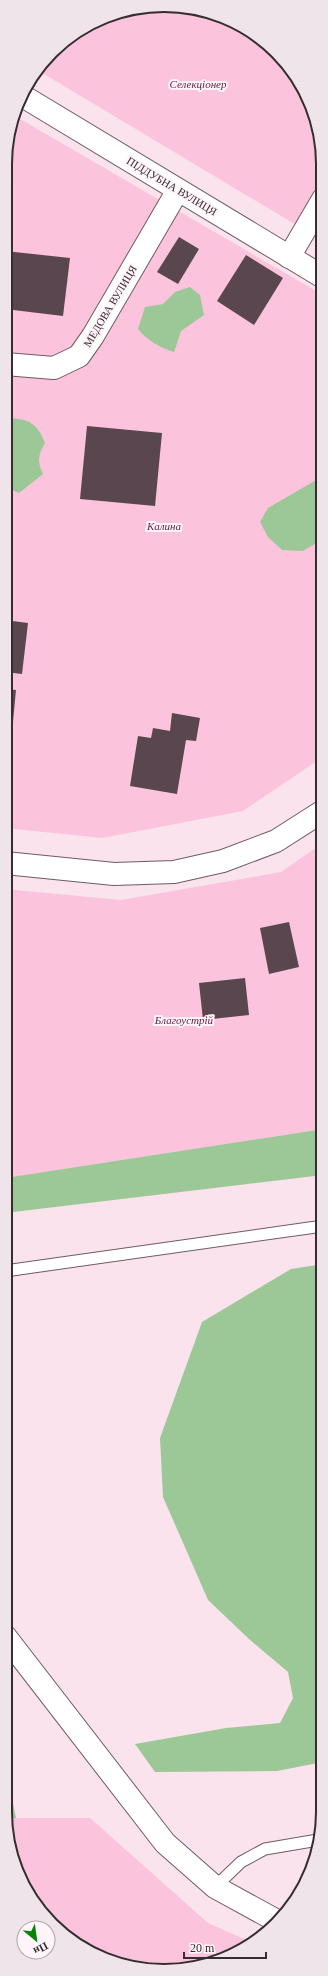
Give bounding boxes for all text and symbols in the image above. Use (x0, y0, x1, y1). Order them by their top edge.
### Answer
park label: Селекціонер (169, 78, 227, 90)
street label: ПІДДУБНА ВУЛИЦЯ (125, 154, 220, 218)
street label: МЕДОВА ВУЛИЦЯ (81, 263, 139, 349)
park label: Калина (146, 520, 182, 532)
park label: Благоустрій (154, 1014, 214, 1026)
north arrow (16, 1920, 56, 1960)
scale bar (184, 1934, 266, 1960)
text: Пн (31, 1940, 50, 1958)
text: 20 m (190, 1941, 215, 1955)

